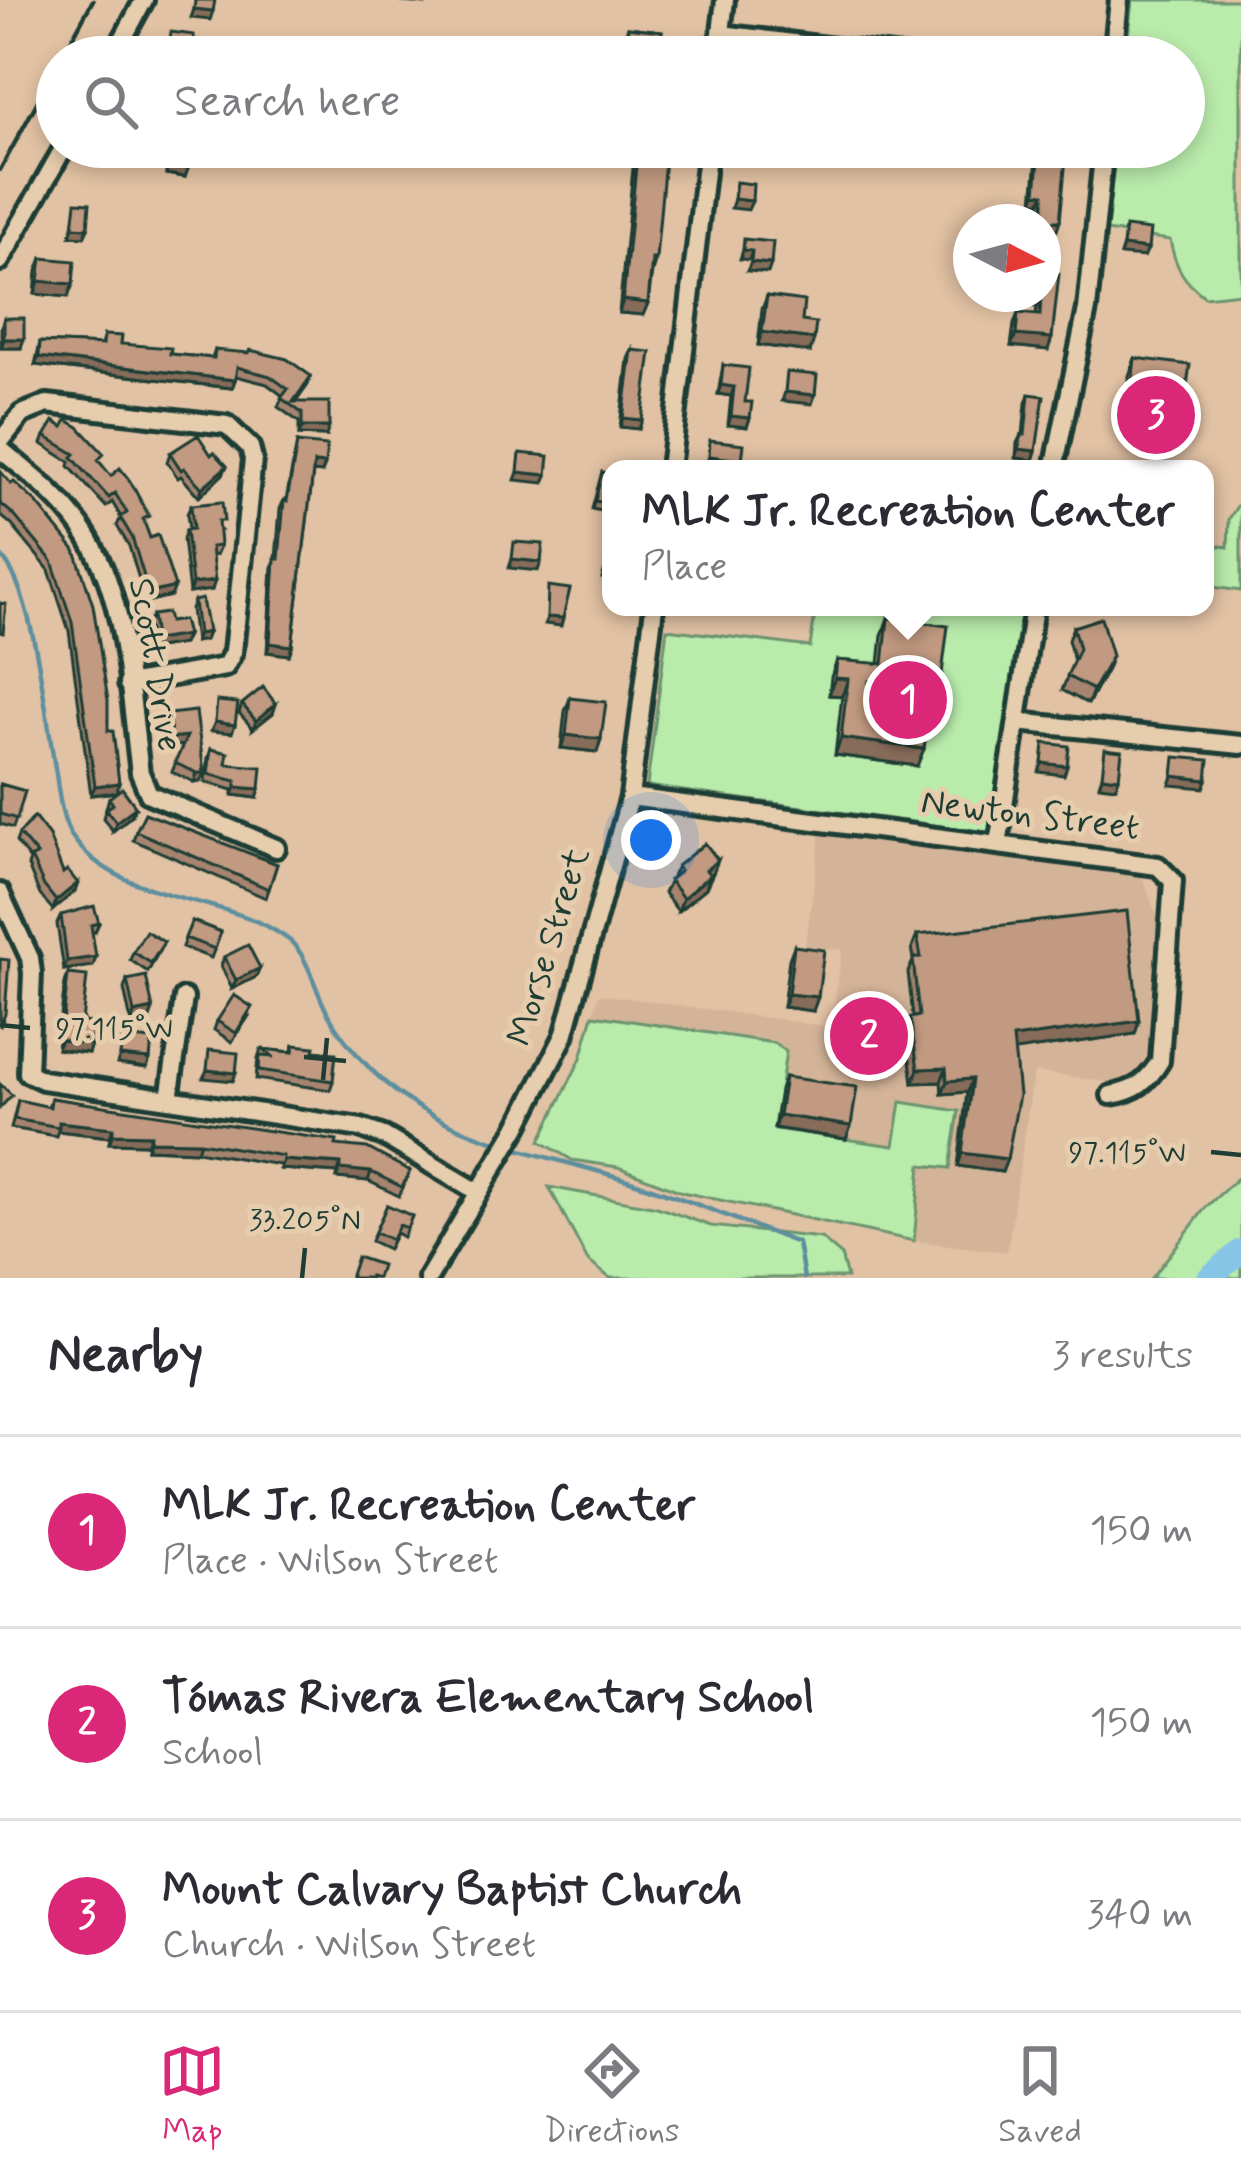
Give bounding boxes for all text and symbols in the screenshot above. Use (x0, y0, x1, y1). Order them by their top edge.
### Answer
search box (36, 36, 1205, 168)
icon: search (78, 69, 144, 135)
text: Search here (174, 73, 401, 132)
north arrow (953, 204, 1061, 312)
pin: 3 (1117, 370, 1195, 460)
popup (602, 460, 1214, 616)
text: MLK Jr. Recreation Center (642, 483, 1174, 542)
text: Place (642, 542, 727, 593)
street label: Scott Drive (116, 575, 192, 755)
pin: 1 (869, 655, 947, 745)
street label: Newton Street (918, 779, 1142, 853)
your location (621, 810, 681, 870)
street label: Morse Street (498, 842, 602, 1052)
pin: 2 (830, 991, 908, 1081)
text: 97.115°W (55, 1010, 173, 1049)
text: 97.115°W (1068, 1134, 1186, 1173)
text: 33.205°N (249, 1201, 361, 1240)
text: Nearby (48, 1323, 203, 1389)
text: 3 results (1052, 1331, 1193, 1382)
text: MLK Jr. Recreation Center (162, 1477, 695, 1536)
text: 1 (78, 1506, 96, 1557)
text: 150 m (1090, 1506, 1193, 1557)
text: Place · Wilson Street (162, 1536, 499, 1587)
text: Tómas Rivera Elementary School (162, 1669, 814, 1728)
text: 2 (77, 1698, 97, 1749)
text: 150 m (1090, 1698, 1193, 1749)
text: School (162, 1728, 263, 1779)
text: Mount Calvary Baptist Church (162, 1861, 742, 1920)
text: 3 (78, 1890, 96, 1941)
text: 340 m (1087, 1890, 1193, 1941)
text: Church · Wilson Street (162, 1920, 536, 1971)
tab: Map (159, 2038, 225, 2154)
tab: Directions (544, 2038, 680, 2154)
tab: Saved (998, 2038, 1082, 2154)

